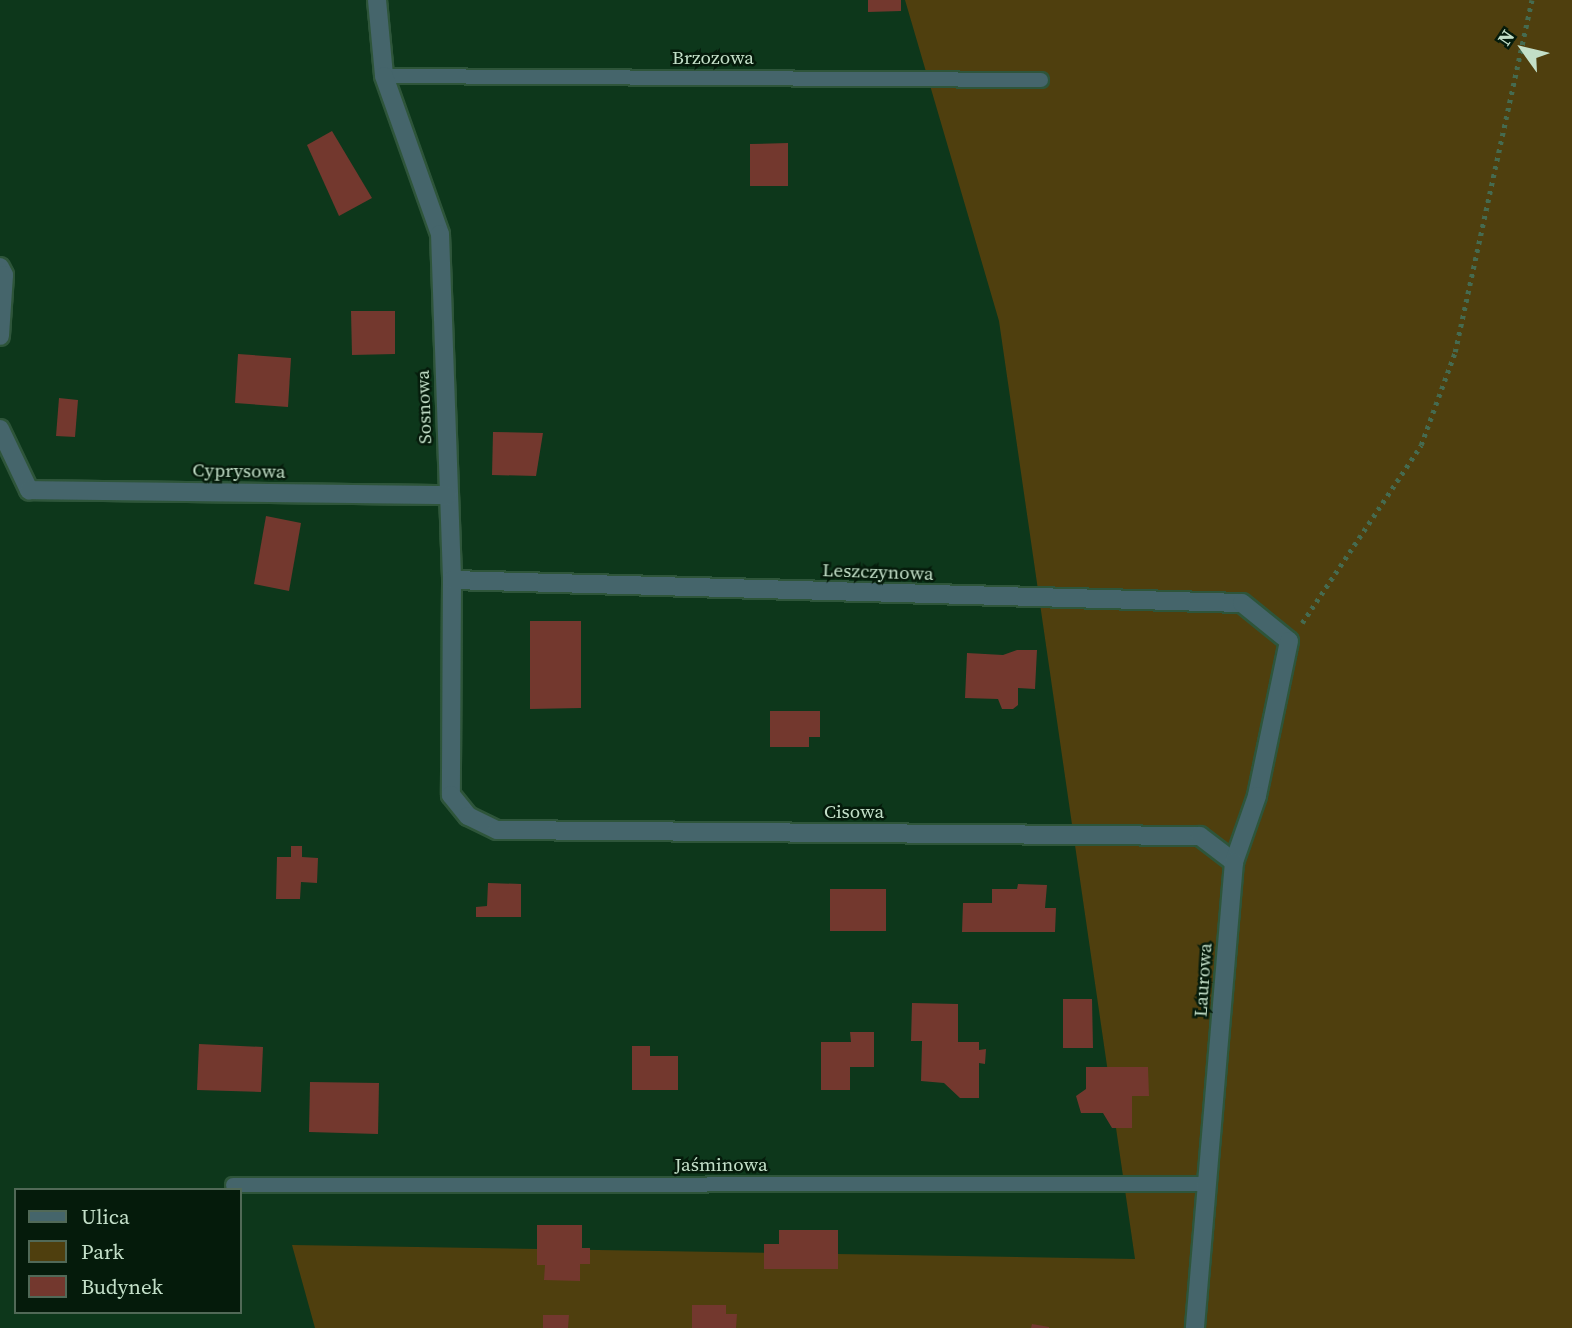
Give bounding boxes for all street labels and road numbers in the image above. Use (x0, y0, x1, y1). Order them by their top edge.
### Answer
street label: Brzozowa (672, 47, 754, 69)
street label: Sosnowa (411, 370, 437, 444)
street label: Cyprysowa (192, 459, 286, 483)
street label: Leszczynowa (822, 559, 934, 585)
street label: Cisowa (824, 801, 884, 823)
street label: Laurowa (1189, 942, 1217, 1018)
street label: Jaśminowa (674, 1154, 768, 1176)

